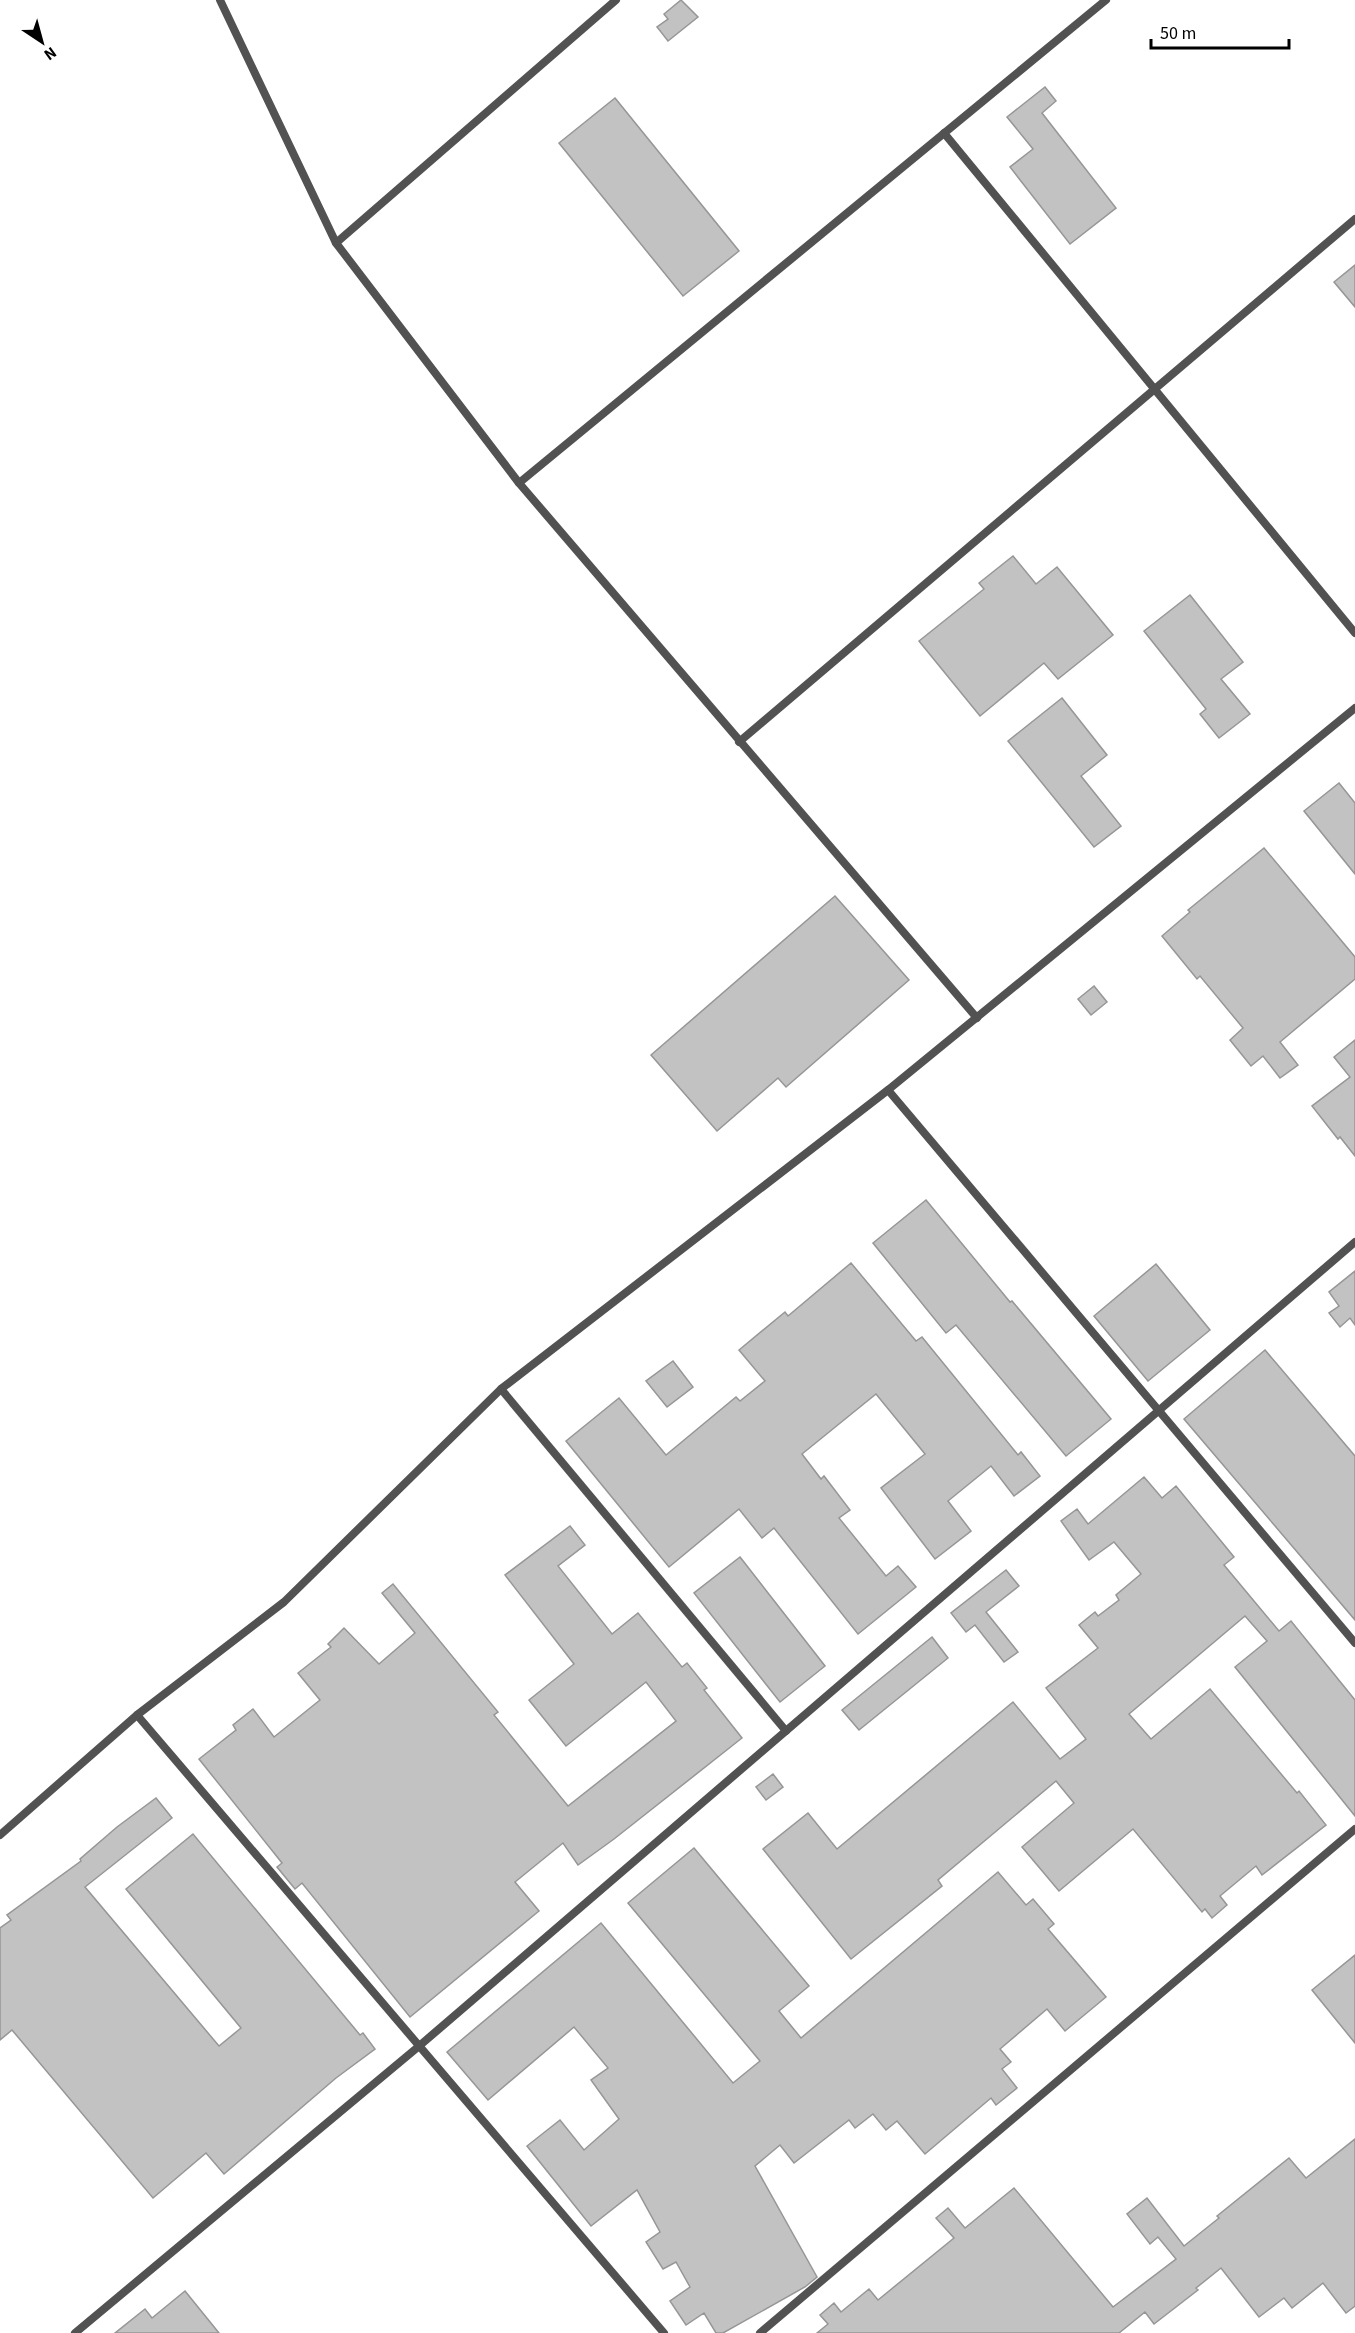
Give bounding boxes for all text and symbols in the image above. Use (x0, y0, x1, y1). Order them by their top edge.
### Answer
north arrow (12, 12, 72, 72)
scale bar (1151, 12, 1289, 50)
text: 50 m (1160, 21, 1196, 46)
text: N (39, 41, 61, 65)

